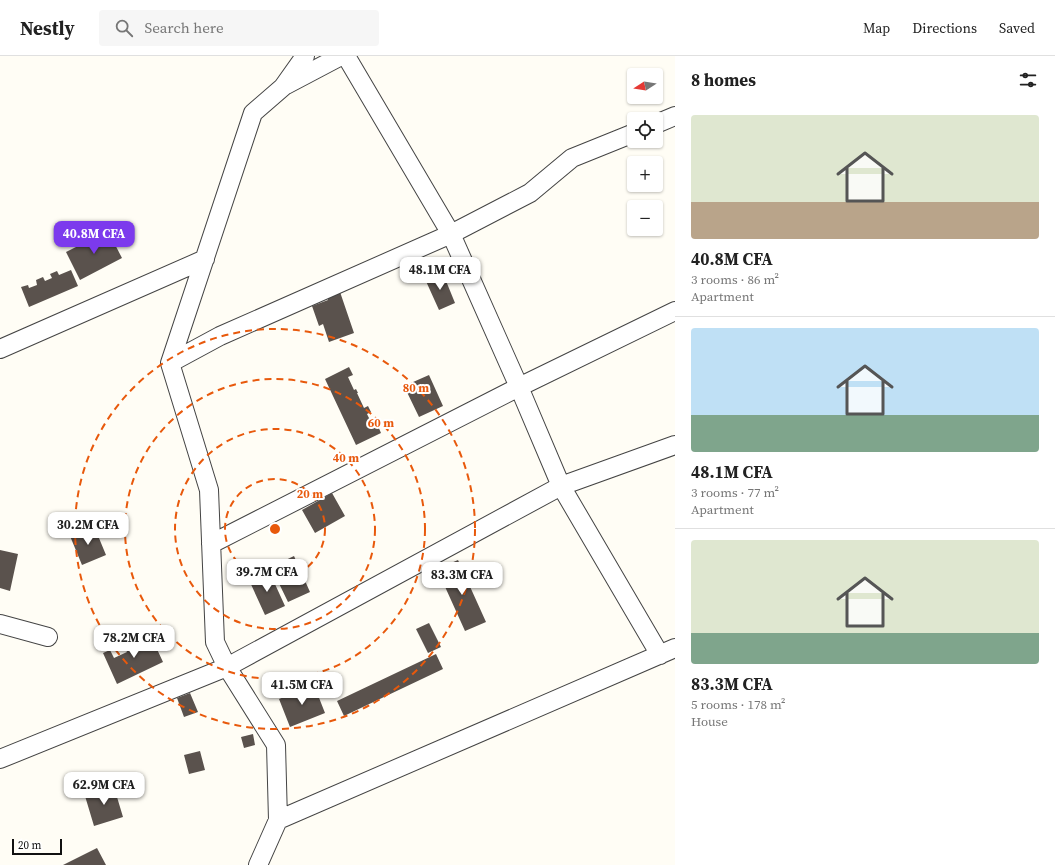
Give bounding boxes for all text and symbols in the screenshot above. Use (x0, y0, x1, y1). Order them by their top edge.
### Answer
search box (99, 10, 379, 46)
text: Nestly (20, 15, 75, 41)
icon: search (113, 17, 135, 39)
text: Search here (145, 17, 224, 38)
text: Map (863, 18, 890, 38)
text: Directions (912, 18, 977, 38)
text: Saved (999, 18, 1035, 38)
north arrow (627, 68, 663, 104)
map controls (627, 68, 663, 236)
text: 8 homes (691, 68, 756, 92)
icon: filters (1017, 69, 1039, 91)
button: locate (627, 112, 663, 148)
icon: home (829, 141, 901, 213)
button: + (627, 156, 663, 192)
button: − (627, 200, 663, 236)
pin: 40.8M CFA (48, 221, 140, 255)
text: 40.8M CFA (63, 225, 125, 242)
text: 40.8M CFA (691, 247, 773, 271)
pin: 48.1M CFA (394, 257, 486, 291)
text: 48.1M CFA (409, 261, 471, 278)
text: 3 rooms · 86 m² (691, 271, 779, 288)
text: Apartment (691, 288, 754, 305)
icon: home (829, 354, 901, 426)
text: 80 m (403, 380, 429, 396)
text: 60 m (368, 415, 394, 431)
text: 40 m (333, 450, 359, 466)
text: 48.1M CFA (691, 460, 773, 484)
text: 3 rooms · 77 m² (691, 484, 779, 501)
text: 20 m (297, 486, 323, 502)
text: Apartment (691, 501, 754, 518)
pin: 30.2M CFA (42, 512, 134, 546)
text: 30.2M CFA (57, 516, 119, 533)
centre of rings (268, 522, 282, 536)
pin: 39.7M CFA (221, 559, 313, 593)
pin: 83.3M CFA (416, 562, 508, 596)
text: 39.7M CFA (236, 563, 298, 580)
text: 83.3M CFA (431, 566, 493, 583)
icon: home (829, 566, 901, 638)
pin: 78.2M CFA (88, 625, 180, 659)
text: 78.2M CFA (103, 629, 165, 646)
pin: 41.5M CFA (256, 672, 348, 706)
text: 83.3M CFA (691, 672, 773, 696)
text: 41.5M CFA (271, 676, 333, 693)
text: 5 rooms · 178 m² (691, 696, 786, 713)
text: House (691, 713, 728, 730)
pin: 62.9M CFA (58, 772, 150, 806)
text: 62.9M CFA (73, 776, 135, 793)
scale bar (12, 837, 62, 856)
text: 20 m (18, 838, 41, 853)

